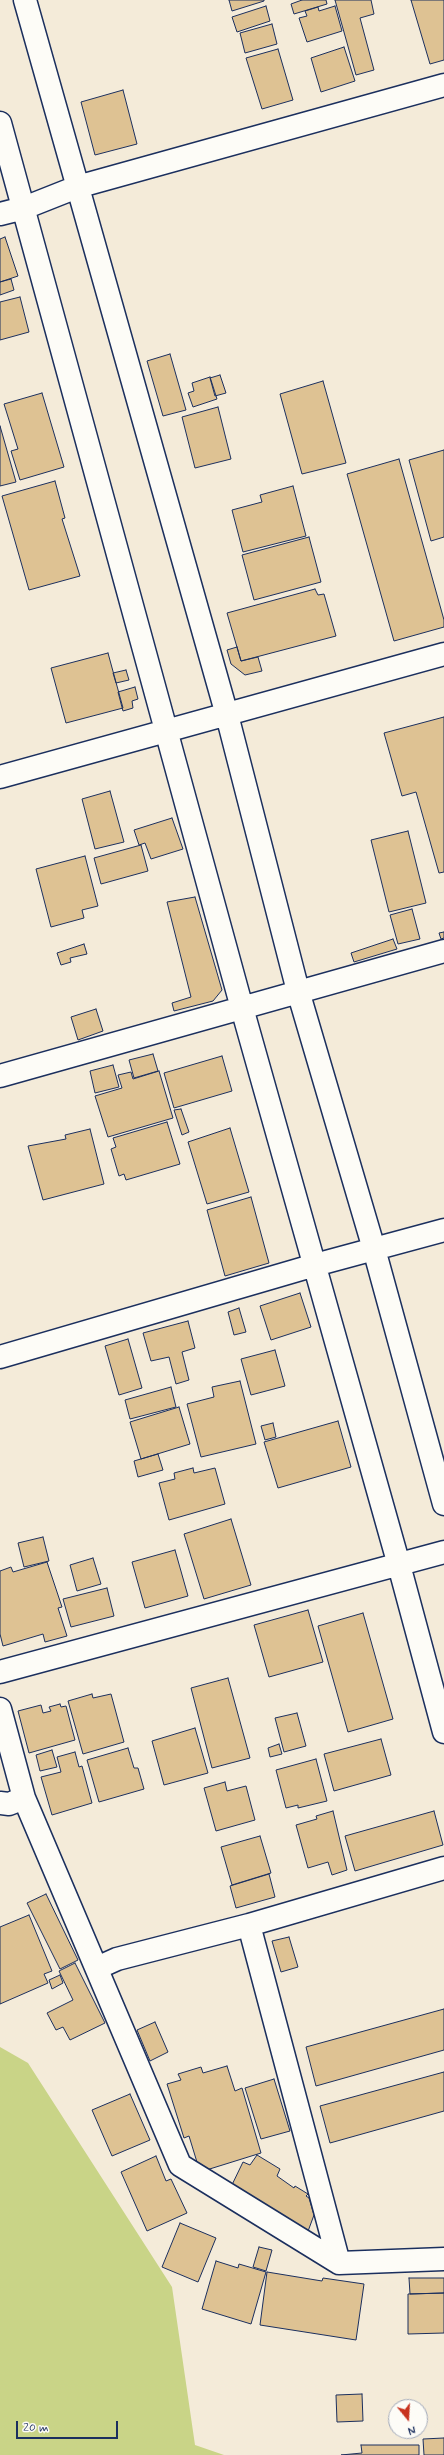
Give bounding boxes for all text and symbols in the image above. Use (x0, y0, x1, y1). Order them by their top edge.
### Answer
north arrow (388, 2399, 428, 2439)
scale bar (18, 2413, 120, 2439)
text: 20 m (23, 2420, 49, 2436)
text: N (406, 2422, 417, 2437)

